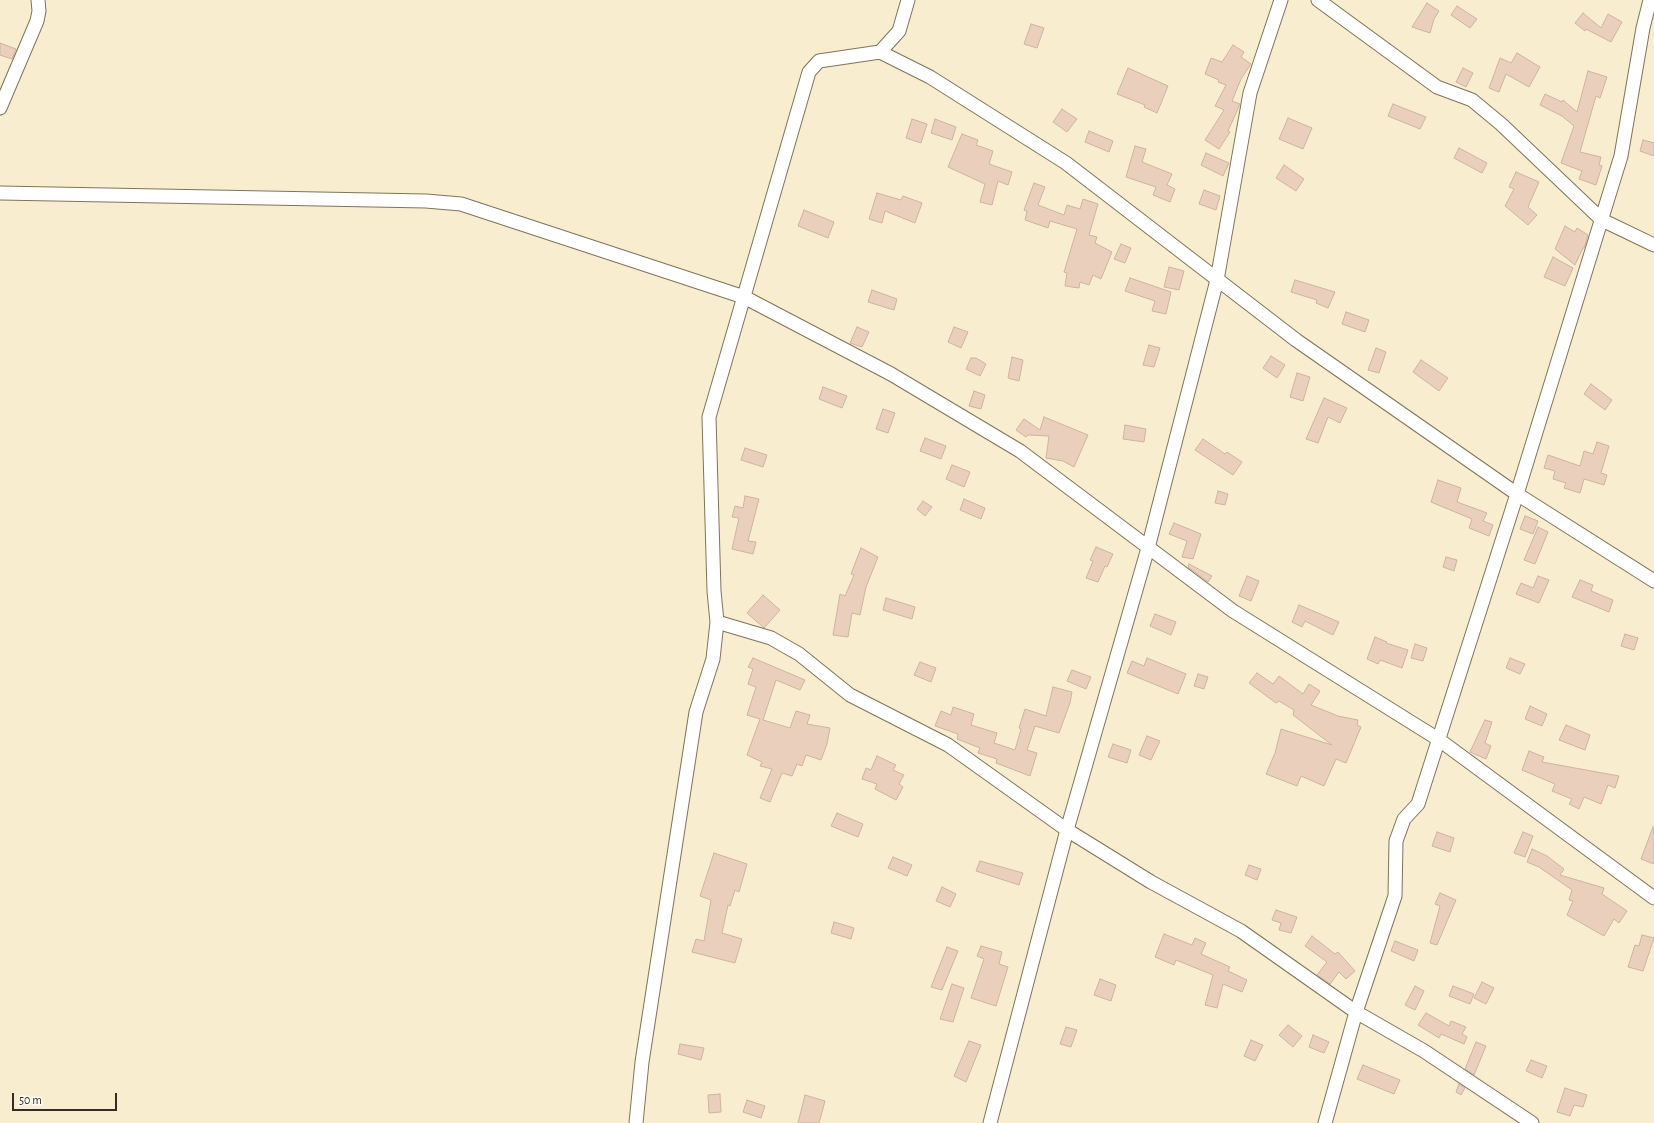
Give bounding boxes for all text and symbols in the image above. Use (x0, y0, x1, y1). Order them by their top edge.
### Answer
scale bar (14, 1085, 119, 1111)
text: 50 m (19, 1094, 42, 1106)

